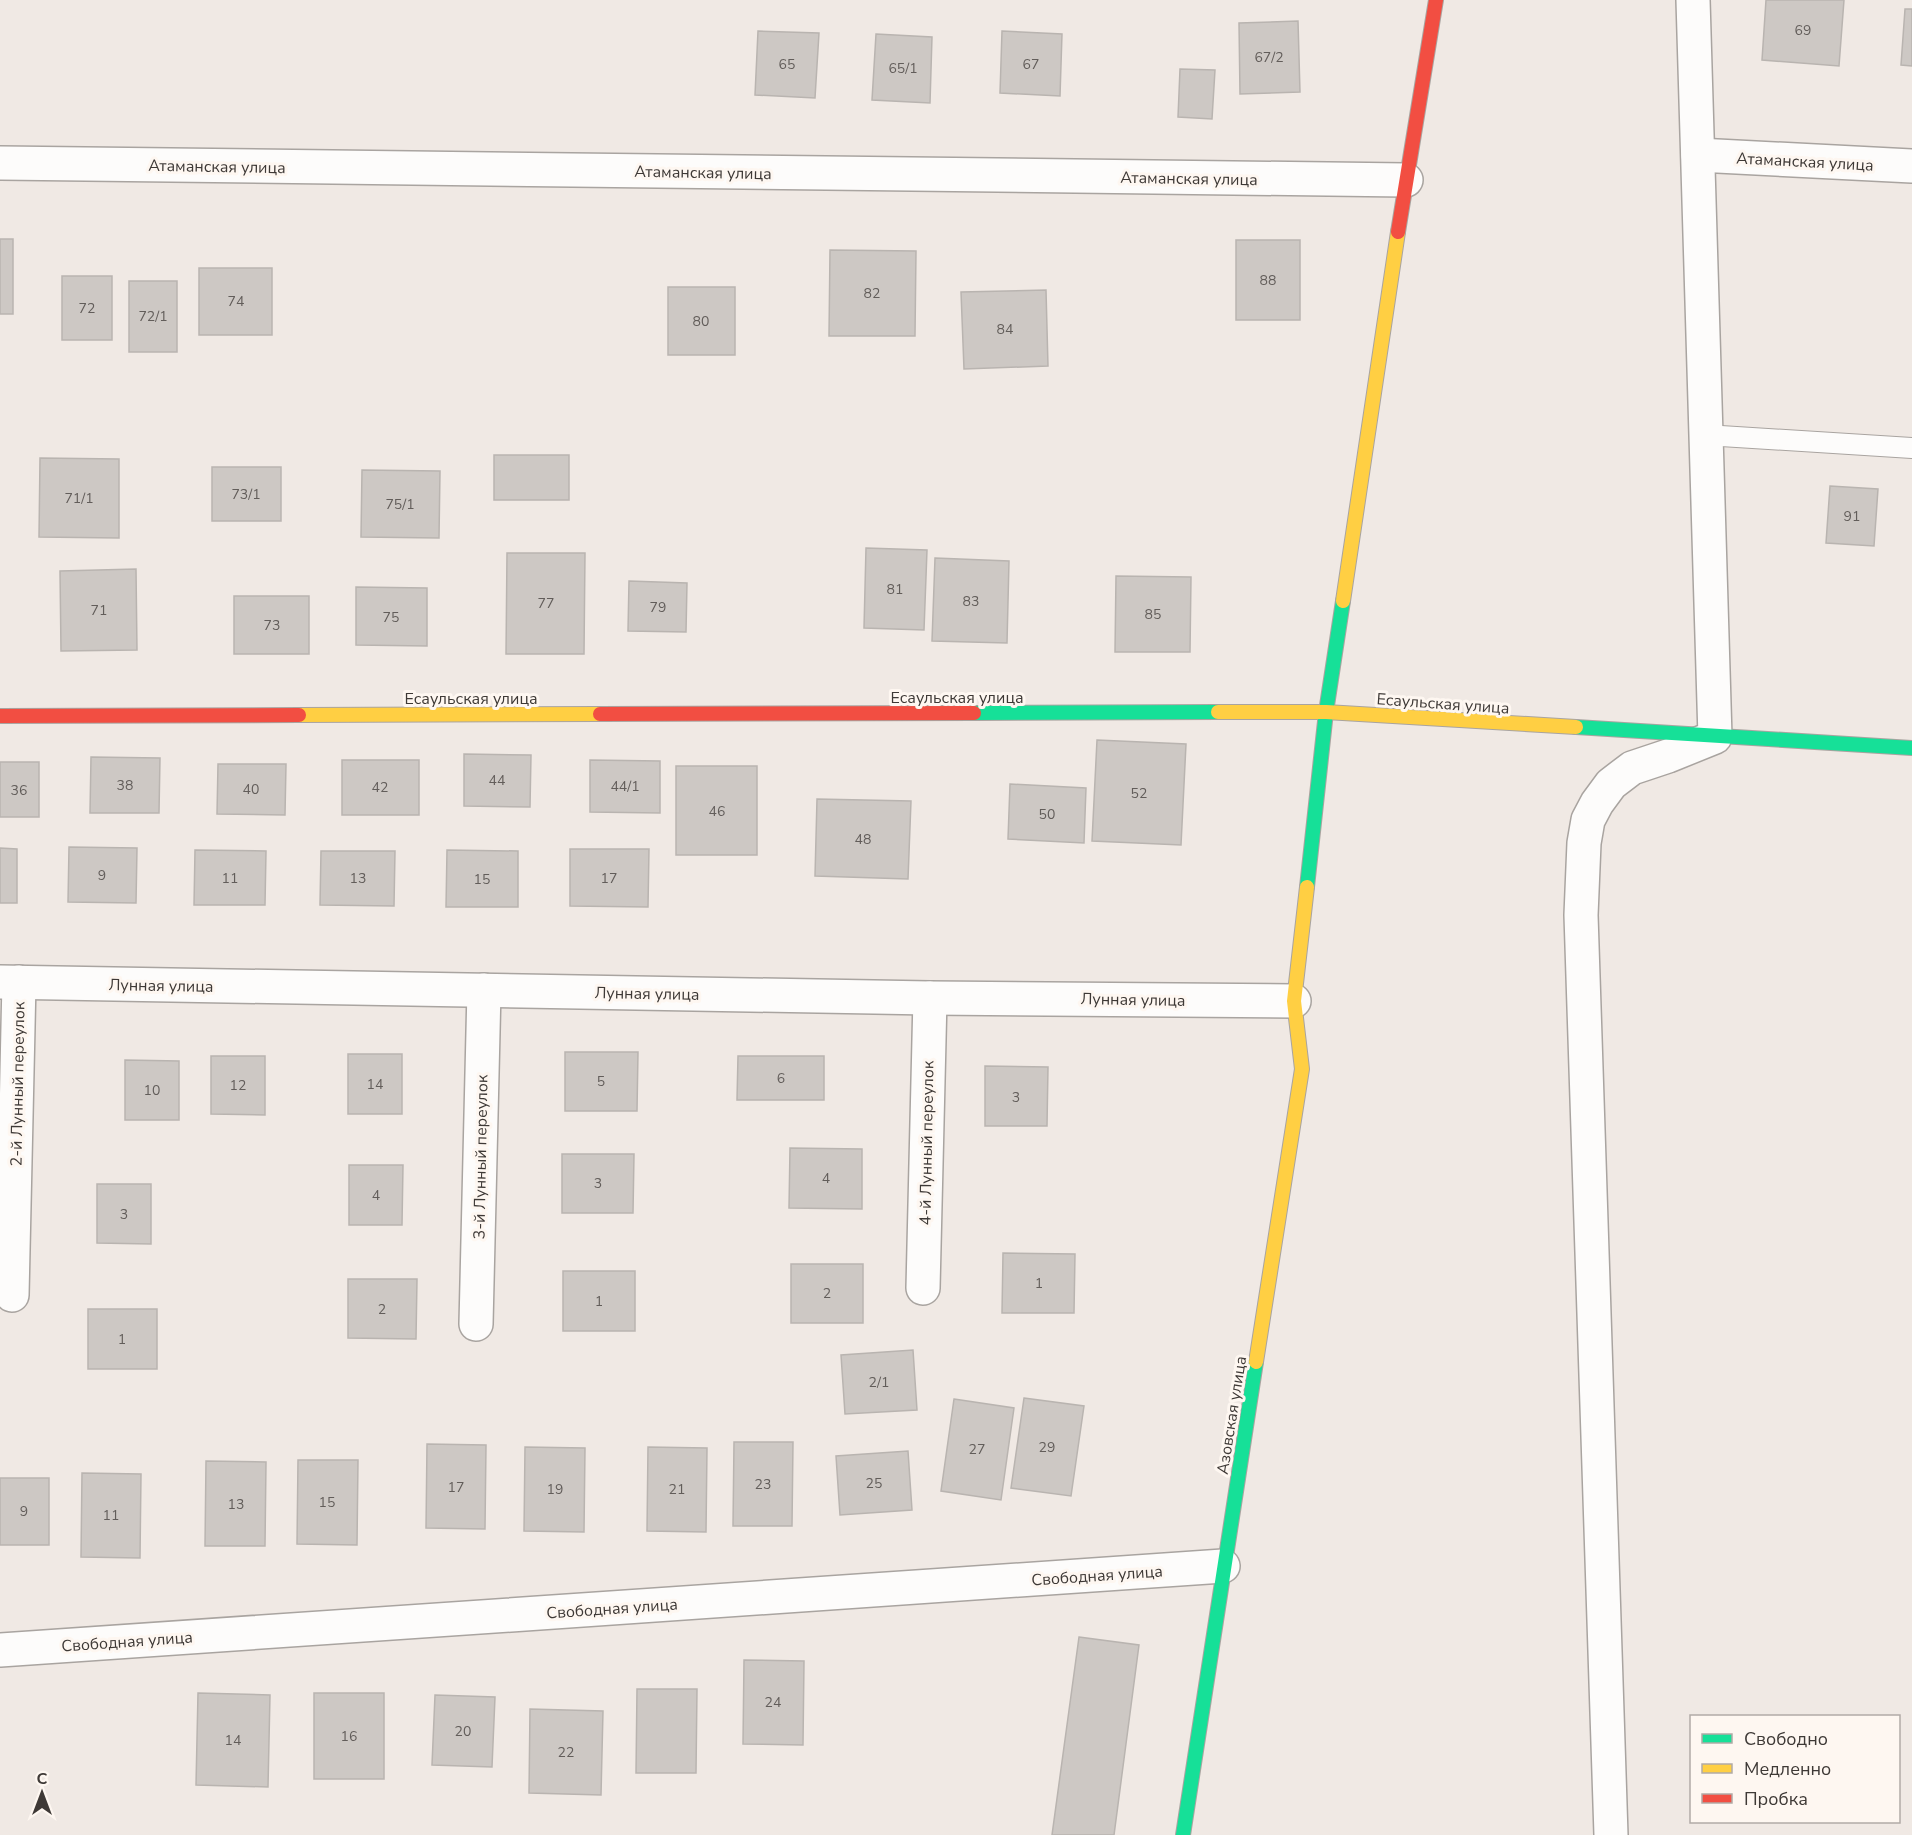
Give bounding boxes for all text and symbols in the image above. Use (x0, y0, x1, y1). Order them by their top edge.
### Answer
house number: 69 (1795, 21, 1811, 40)
house number: 67/2 (1254, 48, 1284, 67)
house number: 65 (779, 55, 795, 74)
house number: 67 (1023, 55, 1039, 74)
house number: 65/1 (888, 59, 918, 78)
street label: Атаманская улица (1736, 147, 1874, 177)
street label: Атаманская улица (148, 155, 286, 179)
street label: Атаманская улица (634, 161, 772, 185)
street label: Атаманская улица (1120, 167, 1258, 191)
house number: 88 (1260, 271, 1276, 290)
house number: 82 (864, 284, 880, 303)
house number: 74 (228, 292, 244, 311)
house number: 72 (79, 299, 95, 318)
house number: 72/1 (138, 307, 168, 326)
house number: 80 (693, 312, 709, 331)
house number: 84 (997, 320, 1013, 339)
house number: 73/1 (231, 485, 261, 504)
house number: 71/1 (64, 489, 94, 508)
house number: 75/1 (385, 495, 415, 514)
house number: 91 (1844, 507, 1860, 526)
house number: 81 (887, 580, 903, 599)
house number: 83 (963, 592, 979, 611)
house number: 77 (538, 594, 554, 613)
house number: 79 (650, 598, 666, 617)
house number: 71 (91, 601, 107, 620)
house number: 85 (1145, 605, 1161, 624)
house number: 75 (383, 608, 399, 627)
house number: 73 (264, 616, 280, 635)
street label: Есаульская улица (890, 687, 1024, 709)
street label: Есаульская улица (404, 688, 538, 710)
street label: Есаульская улица (1376, 688, 1510, 720)
house number: 44 (489, 771, 505, 790)
house number: 38 (117, 776, 133, 795)
house number: 44/1 (610, 777, 640, 796)
house number: 42 (372, 778, 388, 797)
house number: 40 (243, 780, 259, 799)
house number: 36 (11, 781, 27, 800)
house number: 52 (1131, 784, 1147, 803)
house number: 46 (709, 802, 725, 821)
house number: 50 (1039, 805, 1055, 824)
house number: 48 (855, 830, 871, 849)
house number: 9 (98, 866, 106, 885)
house number: 11 (222, 869, 238, 888)
house number: 13 (350, 869, 366, 888)
house number: 17 (601, 869, 617, 888)
house number: 15 (474, 870, 490, 889)
street label: Лунная улица (108, 974, 214, 998)
street label: Лунная улица (594, 982, 700, 1006)
street label: Лунная улица (1080, 988, 1186, 1012)
street label: 2-й Лунный переулок (6, 1001, 30, 1167)
street label: 4-й Лунный переулок (915, 1060, 939, 1226)
house number: 6 (777, 1069, 785, 1088)
house number: 5 (597, 1072, 605, 1091)
street label: 3-й Лунный переулок (469, 1074, 493, 1240)
house number: 14 (367, 1075, 383, 1094)
house number: 12 (230, 1076, 246, 1095)
house number: 10 (144, 1081, 160, 1100)
house number: 3 (1012, 1088, 1020, 1107)
house number: 4 (822, 1169, 830, 1188)
house number: 3 (594, 1174, 602, 1193)
house number: 4 (372, 1186, 380, 1205)
house number: 3 (120, 1205, 128, 1224)
house number: 1 (1035, 1274, 1043, 1293)
house number: 2 (823, 1284, 831, 1303)
house number: 1 (595, 1292, 603, 1311)
house number: 2 (378, 1300, 386, 1319)
house number: 1 (118, 1330, 126, 1349)
street label: Азовская улица (1212, 1354, 1252, 1476)
house number: 2/1 (869, 1373, 889, 1392)
house number: 29 (1039, 1438, 1055, 1457)
house number: 27 (969, 1440, 985, 1459)
house number: 25 (866, 1474, 882, 1493)
house number: 23 (755, 1475, 771, 1494)
house number: 17 (448, 1478, 464, 1497)
house number: 19 (547, 1480, 563, 1499)
house number: 21 (669, 1480, 685, 1499)
house number: 15 (319, 1493, 335, 1512)
house number: 13 (228, 1495, 244, 1514)
house number: 9 (20, 1502, 28, 1521)
house number: 11 (103, 1506, 119, 1525)
street label: Свободная улица (1031, 1560, 1163, 1592)
street label: Свободная улица (546, 1593, 678, 1625)
street label: Свободная улица (61, 1626, 193, 1658)
house number: 24 (765, 1693, 781, 1712)
legend (1690, 1715, 1900, 1823)
house number: 20 (455, 1722, 471, 1741)
house number: 16 (341, 1727, 357, 1746)
text: Свободно (1744, 1727, 1828, 1751)
house number: 14 (225, 1731, 241, 1750)
house number: 22 (558, 1743, 574, 1762)
text: Медленно (1744, 1757, 1831, 1781)
north arrow (12, 1763, 72, 1823)
text: С (37, 1768, 48, 1790)
text: Пробка (1744, 1787, 1808, 1811)

